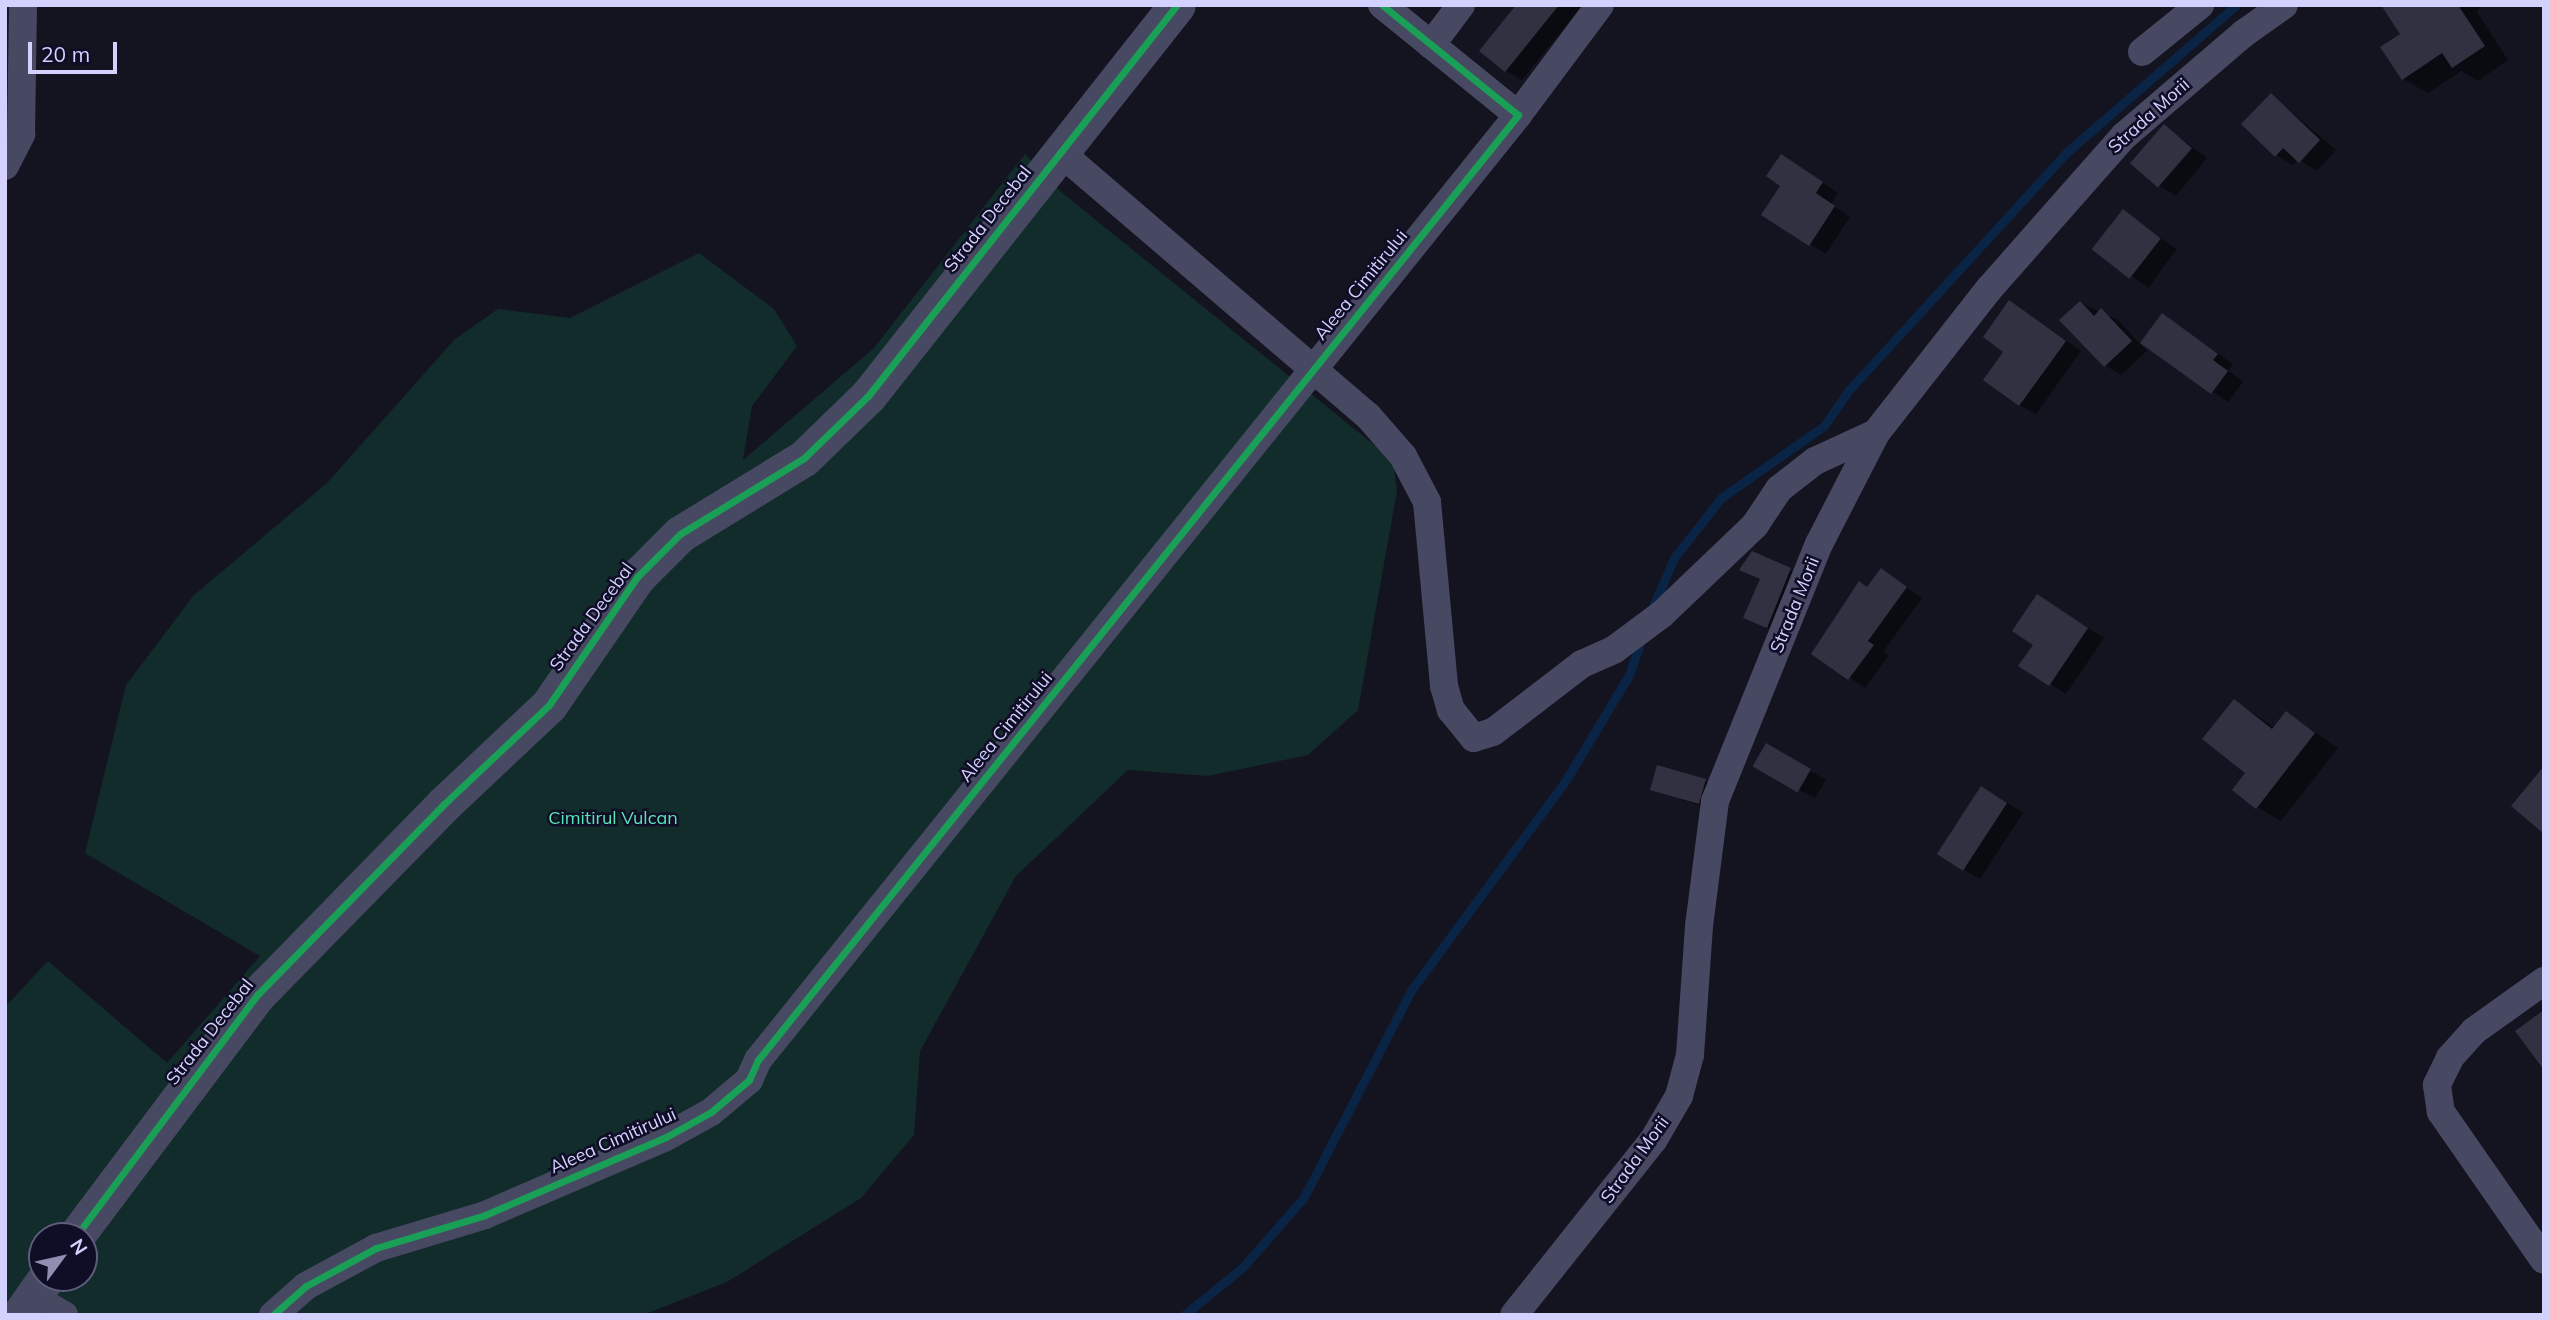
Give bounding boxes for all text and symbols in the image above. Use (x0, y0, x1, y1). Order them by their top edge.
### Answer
scale bar (32, 28, 121, 72)
text: 20 m (41, 41, 90, 67)
street label: Strada Morii (2104, 74, 2194, 158)
street label: Strada Decebal (940, 162, 1036, 276)
street label: Aleea Cimitirului (1310, 225, 1412, 345)
street label: Strada Morii (1766, 554, 1824, 656)
street label: Strada Decebal (545, 559, 639, 675)
street label: Aleea Cimitirului (955, 667, 1057, 787)
park label: Cimitirul Vulcan (548, 807, 678, 829)
street label: Strada Decebal (162, 975, 258, 1089)
street label: Aleea Cimitirului (547, 1104, 679, 1178)
street label: Strada Morii (1596, 1112, 1674, 1208)
north arrow (28, 1222, 98, 1292)
text: N (65, 1234, 93, 1259)

